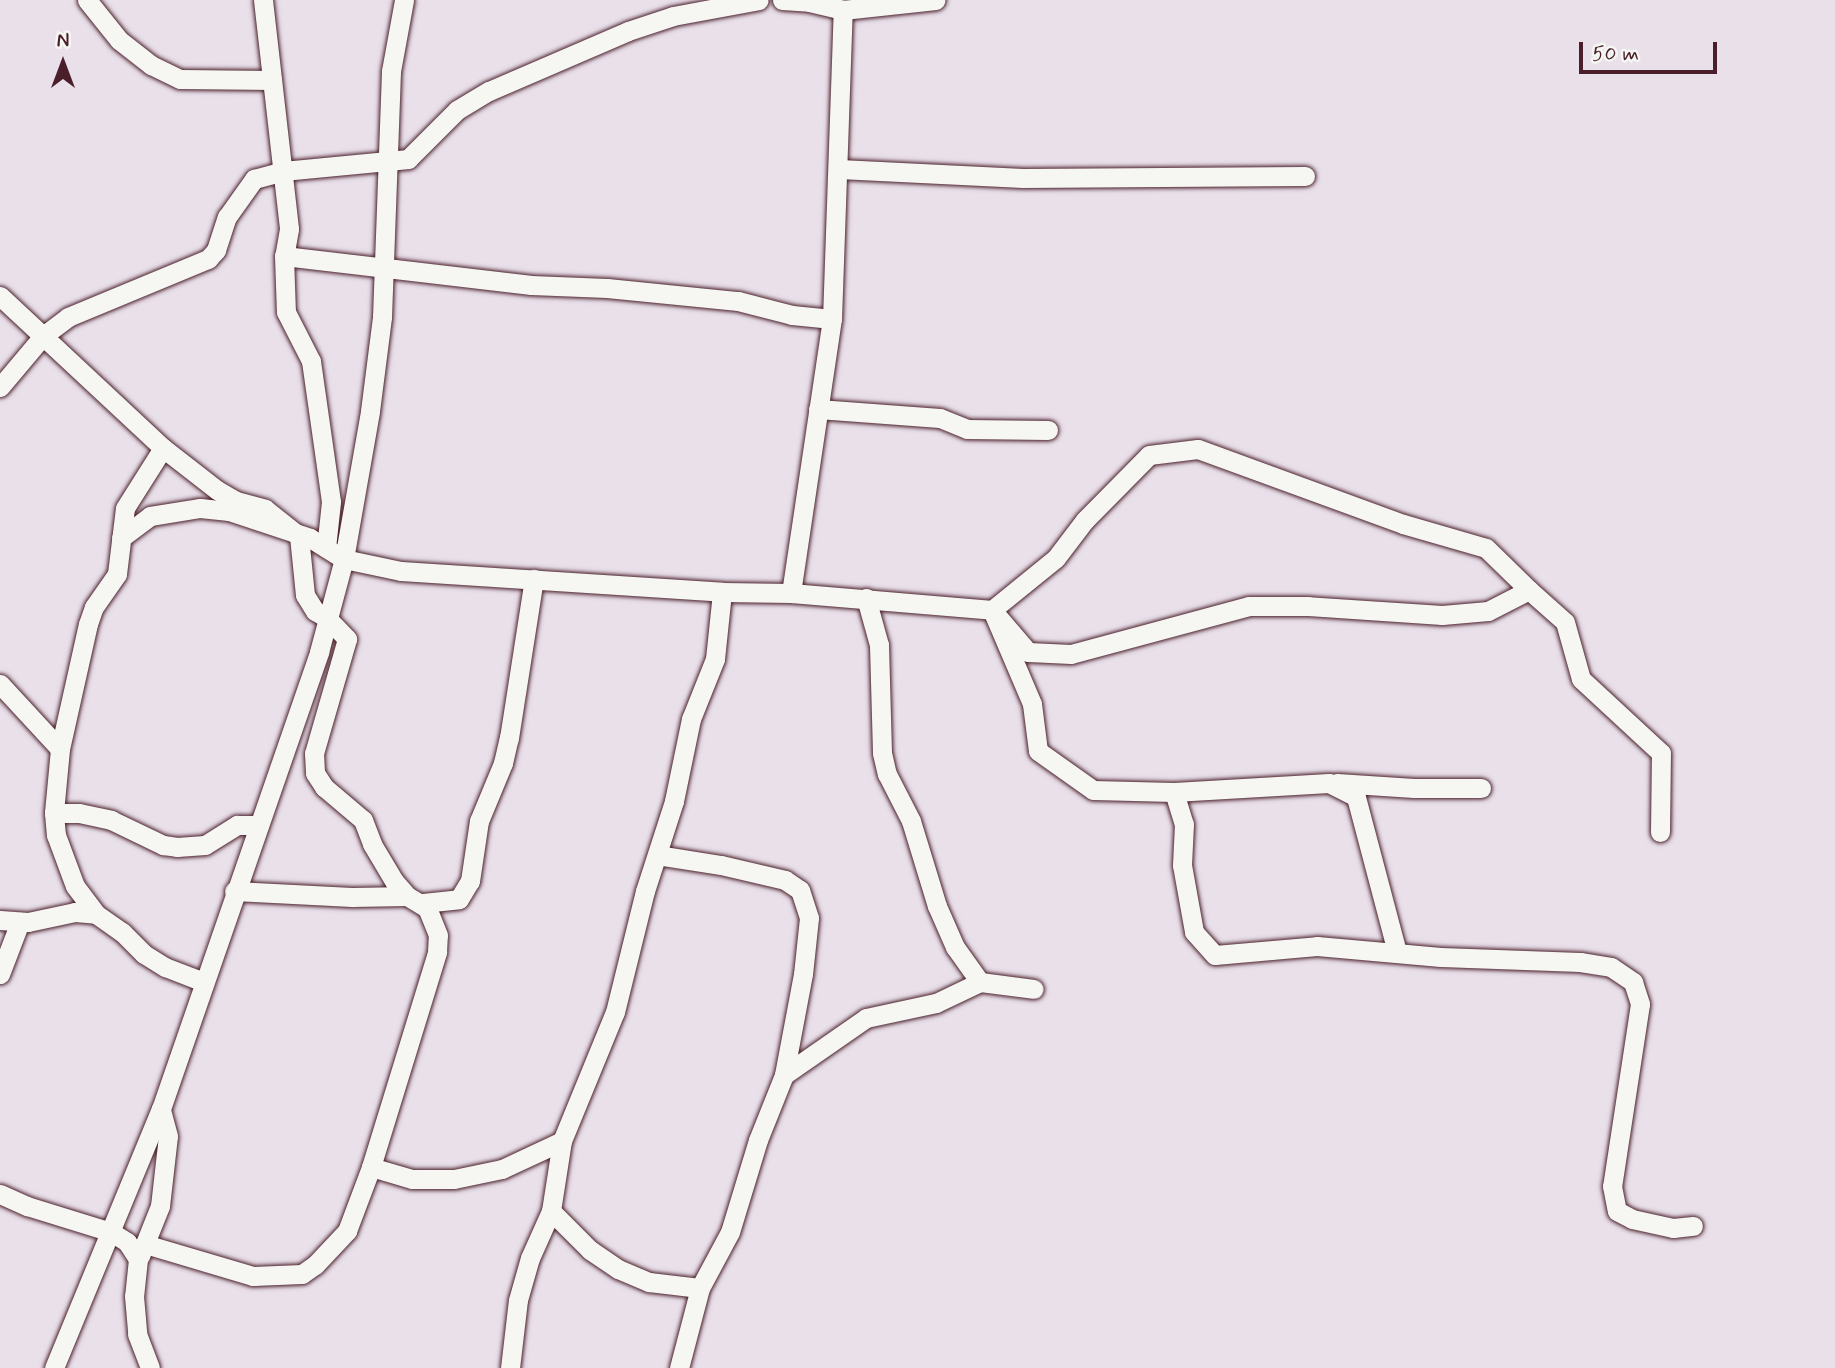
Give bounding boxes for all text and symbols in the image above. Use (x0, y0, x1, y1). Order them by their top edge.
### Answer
north arrow (28, 28, 98, 98)
scale bar (1583, 28, 1721, 72)
text: N (57, 29, 69, 54)
text: 50 m (1592, 40, 1639, 68)

